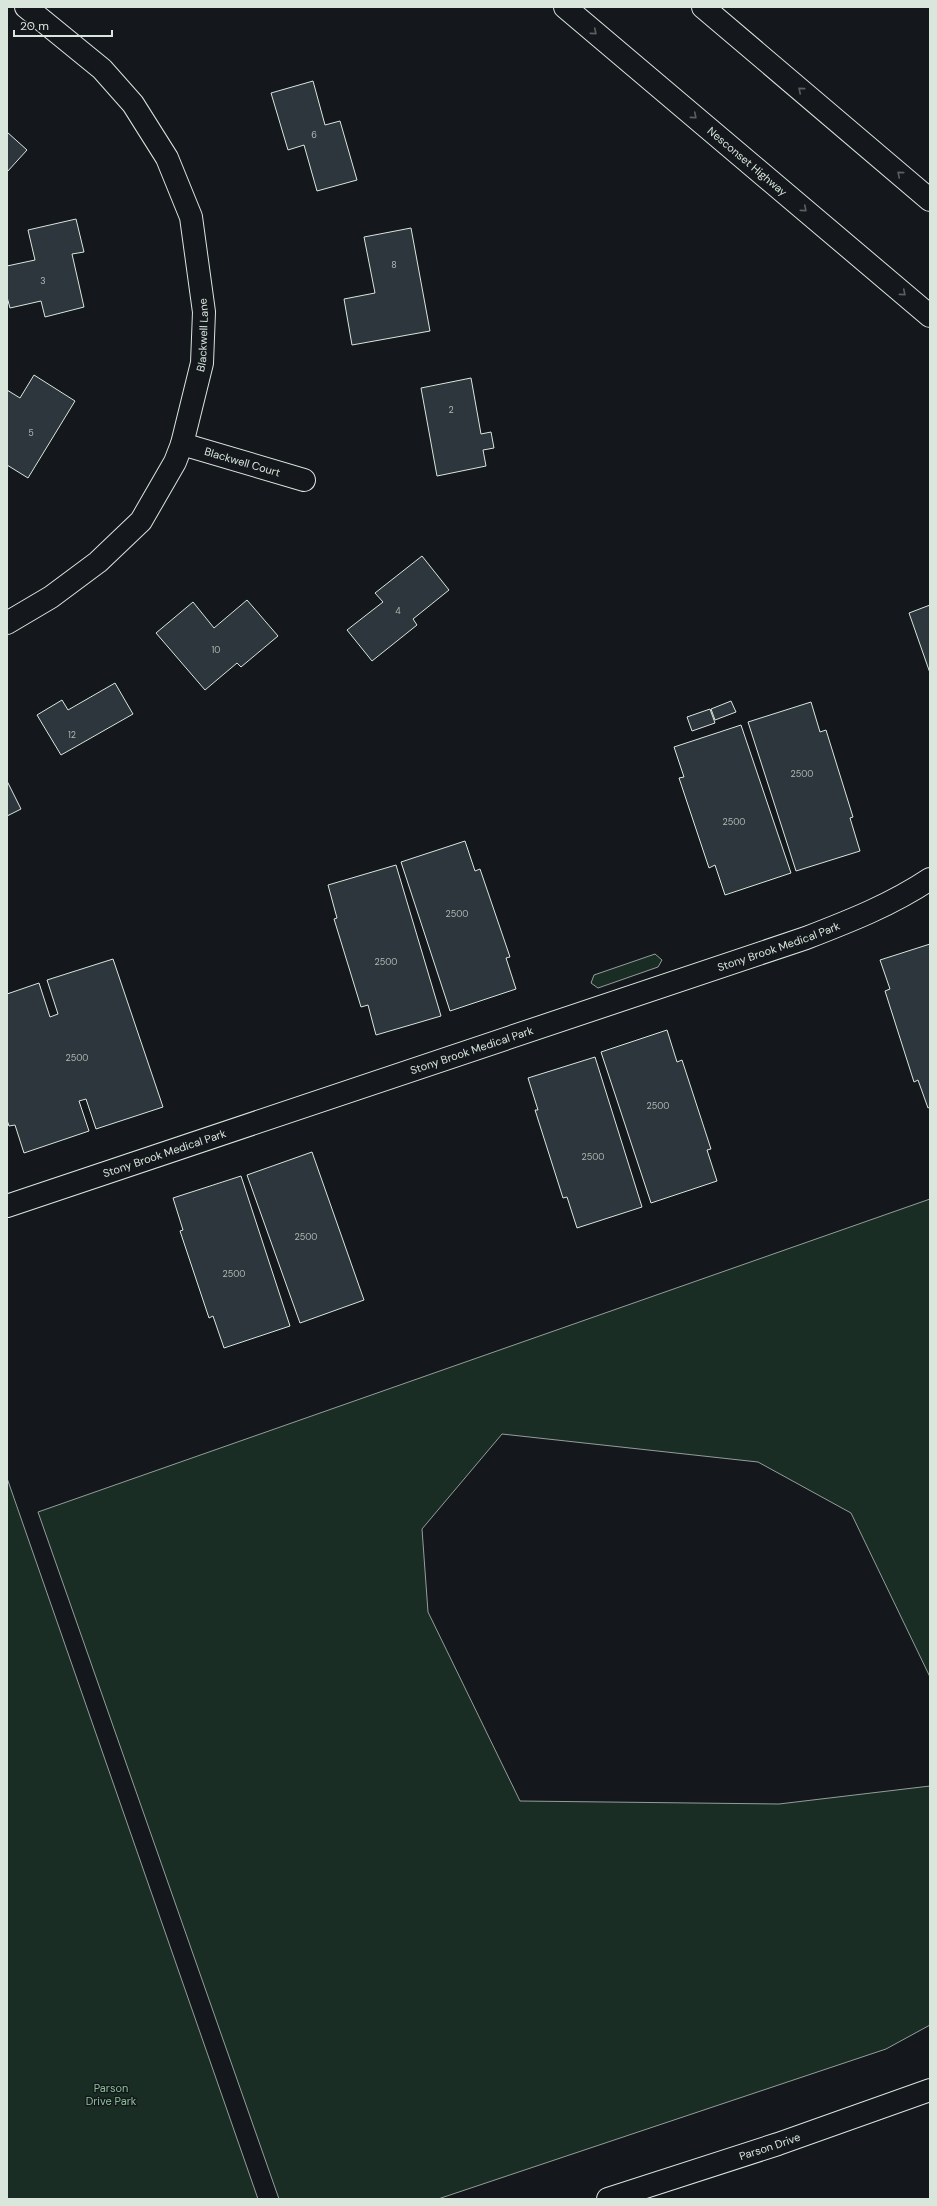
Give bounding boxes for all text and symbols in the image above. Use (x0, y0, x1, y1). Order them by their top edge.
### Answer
scale bar (14, 12, 112, 38)
text: 20 m (20, 18, 49, 34)
one-way arrow (590, 28, 597, 35)
one-way arrow (798, 88, 806, 95)
one-way arrow (689, 112, 696, 119)
street label: Nesconset Highway (705, 124, 790, 199)
house number: 6 (311, 129, 317, 141)
one-way arrow (898, 172, 905, 179)
one-way arrow (799, 205, 806, 212)
house number: 8 (391, 259, 397, 271)
house number: 3 (40, 275, 46, 287)
one-way arrow (898, 289, 906, 296)
street label: Blackwell Lane (193, 297, 211, 373)
house number: 2 (448, 404, 454, 416)
house number: 5 (28, 427, 34, 439)
street label: Blackwell Court (203, 444, 282, 480)
house number: 4 (395, 605, 401, 617)
house number: 10 (212, 644, 220, 656)
house number: 12 (68, 729, 76, 741)
house number: 2500 (791, 768, 814, 780)
house number: 2500 (723, 816, 746, 828)
house number: 2500 (446, 908, 469, 920)
street label: Stony Brook Medical Park (715, 918, 842, 974)
house number: 2500 (375, 956, 398, 968)
street label: Stony Brook Medical Park (408, 1023, 535, 1077)
house number: 2500 (66, 1052, 89, 1064)
house number: 2500 (647, 1100, 670, 1112)
street label: Stony Brook Medical Park (101, 1126, 228, 1180)
house number: 2500 (582, 1151, 605, 1163)
house number: 2500 (295, 1231, 318, 1243)
house number: 2500 (223, 1268, 246, 1280)
park label: Parson Drive Park (86, 2081, 137, 2108)
street label: Parson Drive (737, 2130, 802, 2163)

